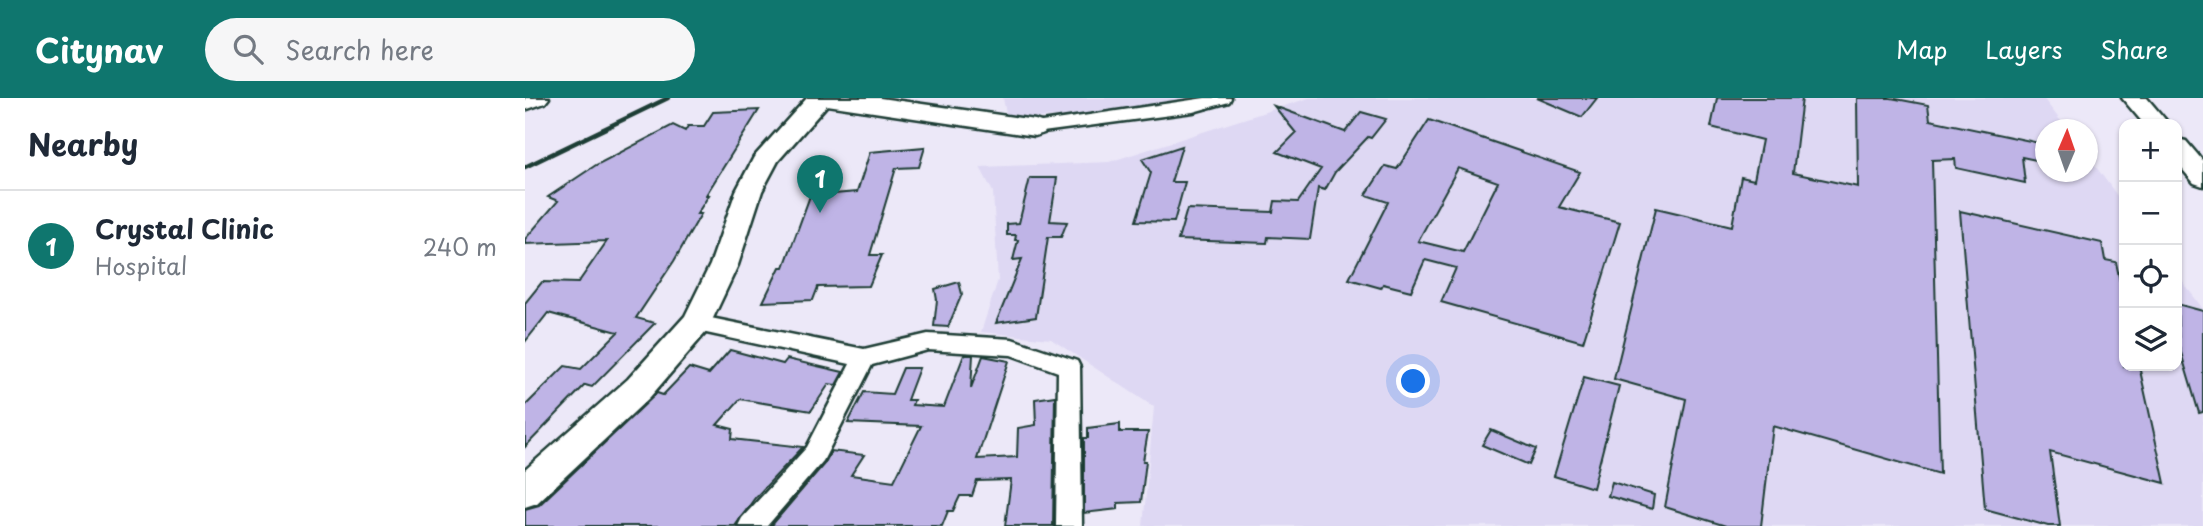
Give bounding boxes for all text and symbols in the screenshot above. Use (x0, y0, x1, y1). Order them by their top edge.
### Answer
search box (205, 18, 695, 81)
text: Citynav (35, 24, 163, 74)
icon: search (229, 30, 267, 68)
text: Search here (285, 30, 434, 69)
text: Map (1896, 31, 1947, 67)
text: Layers (1985, 31, 2062, 67)
text: Share (2100, 31, 2168, 67)
north arrow (2035, 119, 2098, 182)
map controls (2119, 119, 2182, 371)
button: + (2119, 119, 2182, 182)
text: Nearby (28, 121, 138, 166)
pin: 1 (797, 155, 843, 213)
button: − (2119, 182, 2182, 245)
text: Crystal Clinic (95, 209, 274, 248)
text: 1 (46, 229, 57, 264)
text: 240 m (423, 229, 497, 264)
button: locate (2119, 245, 2182, 308)
text: Hospital (95, 248, 187, 283)
button: layers (2119, 308, 2182, 371)
your location (1396, 364, 1430, 398)

